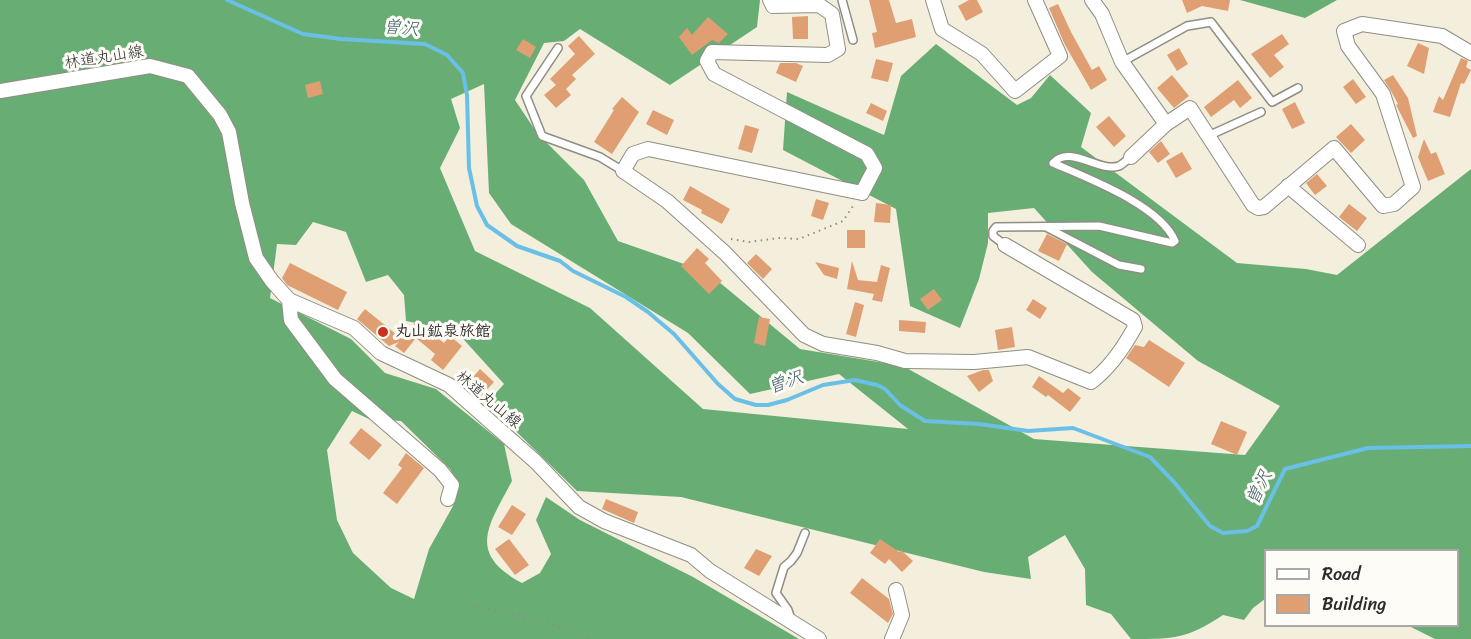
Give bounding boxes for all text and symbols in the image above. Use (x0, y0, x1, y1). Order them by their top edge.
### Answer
water label: 曽沢 (382, 17, 420, 41)
street label: 林道丸山線 (63, 42, 145, 74)
place label: 丸山鉱泉旅館 (395, 322, 491, 342)
marker: 丸山鉱泉旅館 (376, 325, 390, 339)
street label: 林道丸山線 (451, 367, 525, 433)
water label: 曽沢 (765, 367, 807, 399)
water label: 曽沢 (1242, 467, 1278, 509)
legend (1264, 549, 1459, 627)
text: Road (1322, 558, 1361, 590)
text: Building (1322, 588, 1386, 620)

